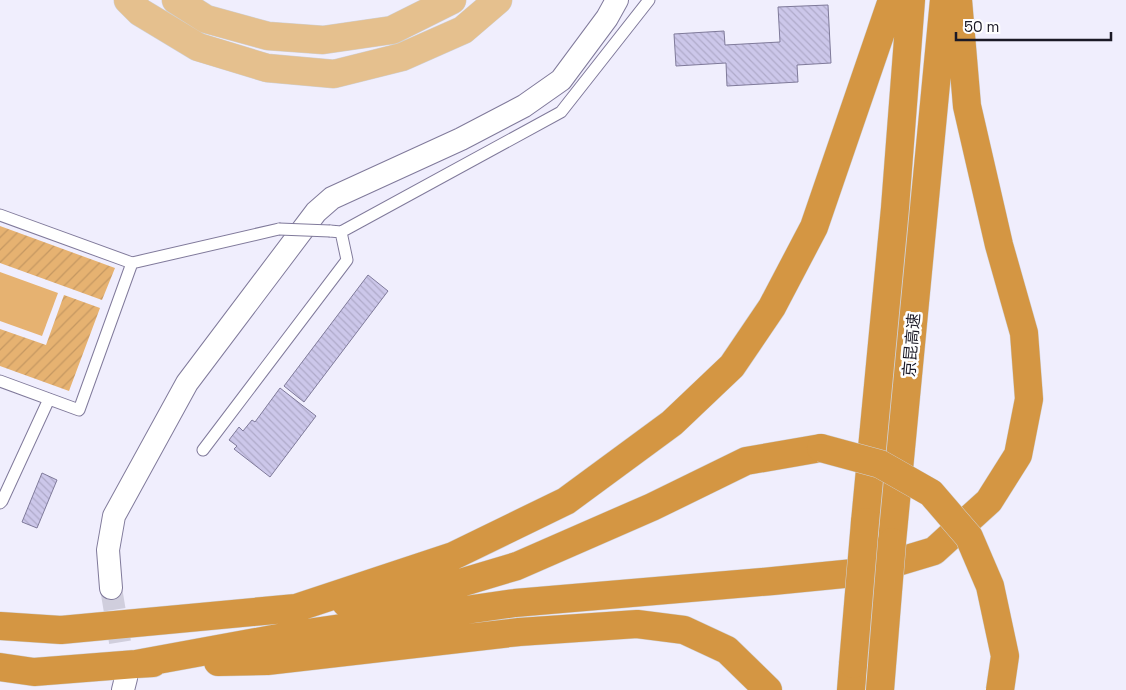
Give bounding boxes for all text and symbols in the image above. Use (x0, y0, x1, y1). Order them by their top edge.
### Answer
scale bar (956, 10, 1111, 42)
text: 50 m (964, 17, 999, 36)
street label: 京昆高速 (898, 312, 925, 378)

